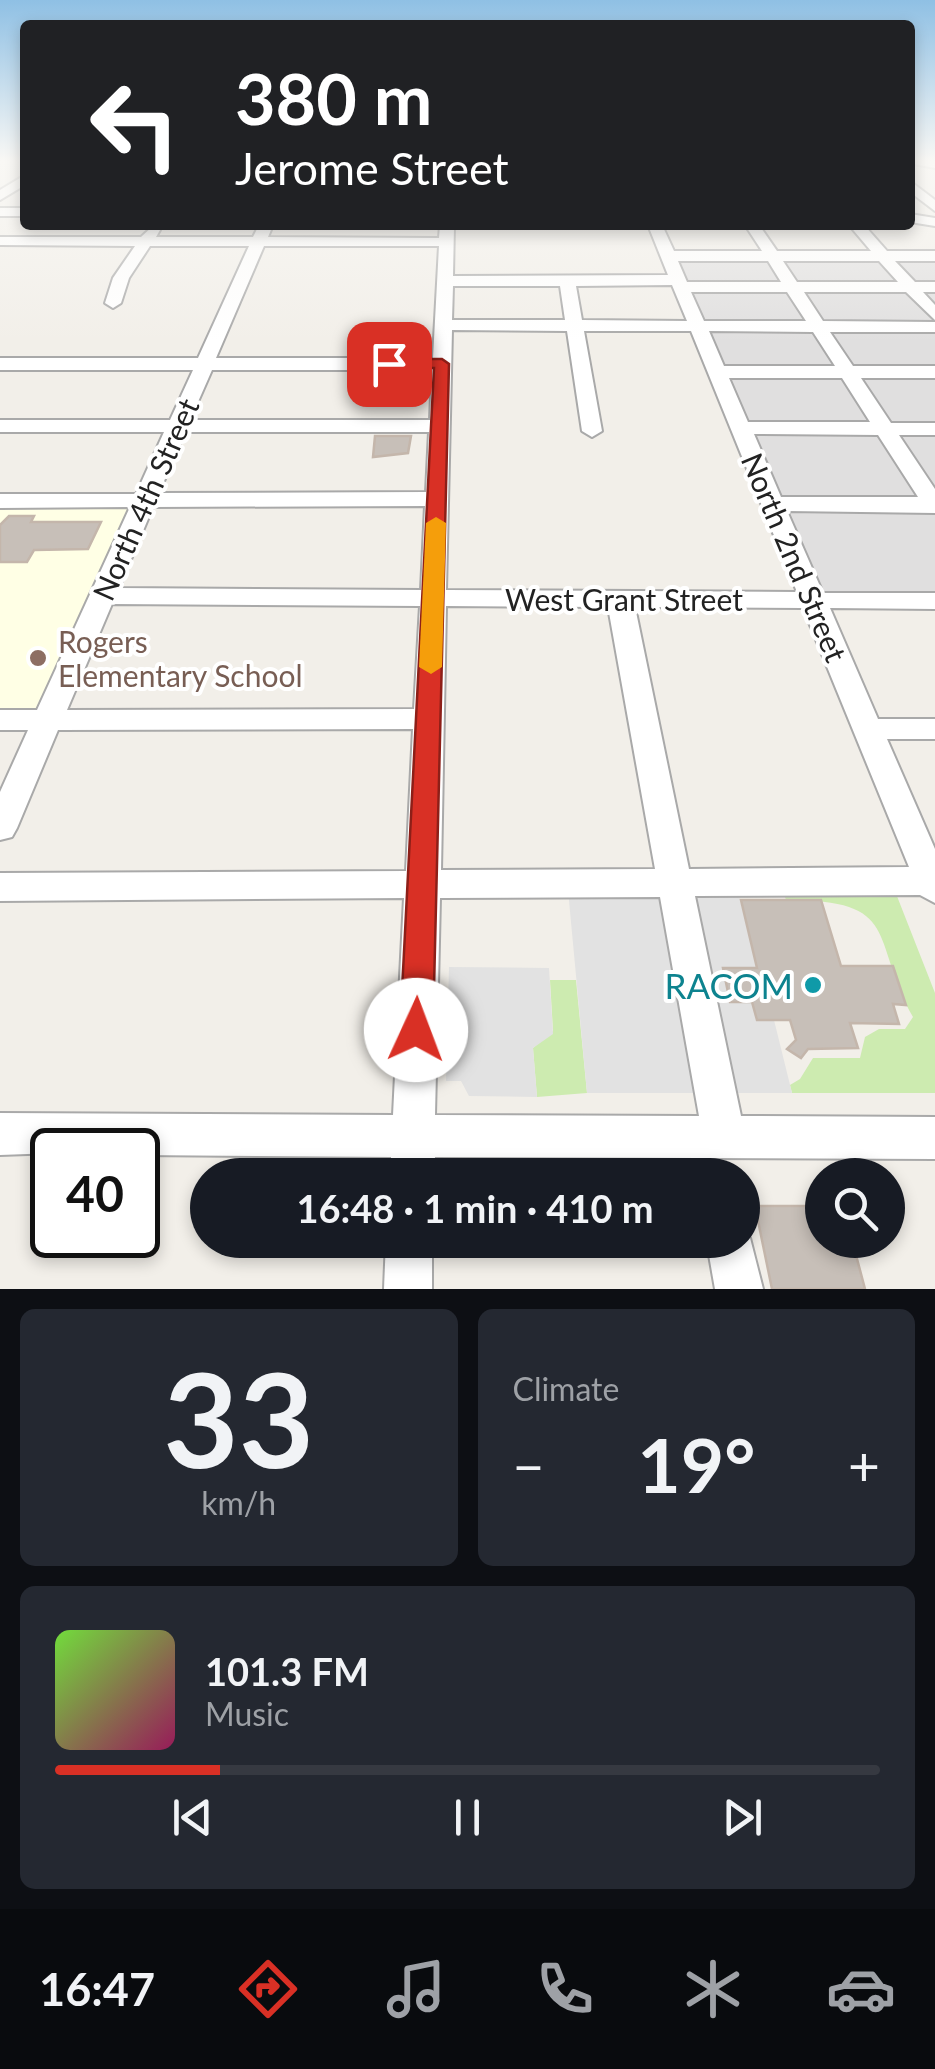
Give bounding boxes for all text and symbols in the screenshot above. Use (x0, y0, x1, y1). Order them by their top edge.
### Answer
text: 380 m (235, 56, 432, 140)
icon: left (70, 60, 200, 190)
text: Jerome Street (235, 141, 509, 195)
pin (347, 322, 432, 407)
icon: arrive (362, 337, 417, 392)
street label: North 4th Street (84, 392, 206, 605)
street label: North 2nd Street (735, 447, 855, 667)
street label: West Grant Street (505, 581, 743, 617)
place label: Rogers Elementary School (58, 623, 303, 693)
marker: Rogers Elementary School (27, 647, 49, 669)
place label: RACOM (665, 964, 793, 1006)
marker: RACOM (802, 974, 824, 996)
position arrow (364, 978, 468, 1082)
speed limit sign: 40 (30, 1128, 160, 1258)
map controls (805, 1158, 905, 1258)
button: search (805, 1158, 905, 1258)
text: 16:48 · 1 min · 410 m (296, 1185, 654, 1231)
text: 33 (163, 1340, 314, 1496)
text: Climate (513, 1369, 619, 1408)
text: 19° (637, 1419, 755, 1509)
text: − (513, 1432, 544, 1498)
text: + (848, 1432, 880, 1498)
text: km/h (201, 1483, 276, 1522)
text: 101.3 FM (205, 1648, 369, 1694)
text: Music (205, 1694, 289, 1733)
icon: previous (165, 1790, 220, 1845)
icon: pause (440, 1790, 495, 1845)
icon: next (715, 1790, 770, 1845)
icon: directions (233, 1954, 303, 2024)
icon: music (381, 1954, 451, 2024)
icon: phone (530, 1954, 600, 2024)
icon: climate (678, 1954, 748, 2024)
icon: car (826, 1954, 896, 2024)
text: 16:47 (39, 1962, 155, 2016)

